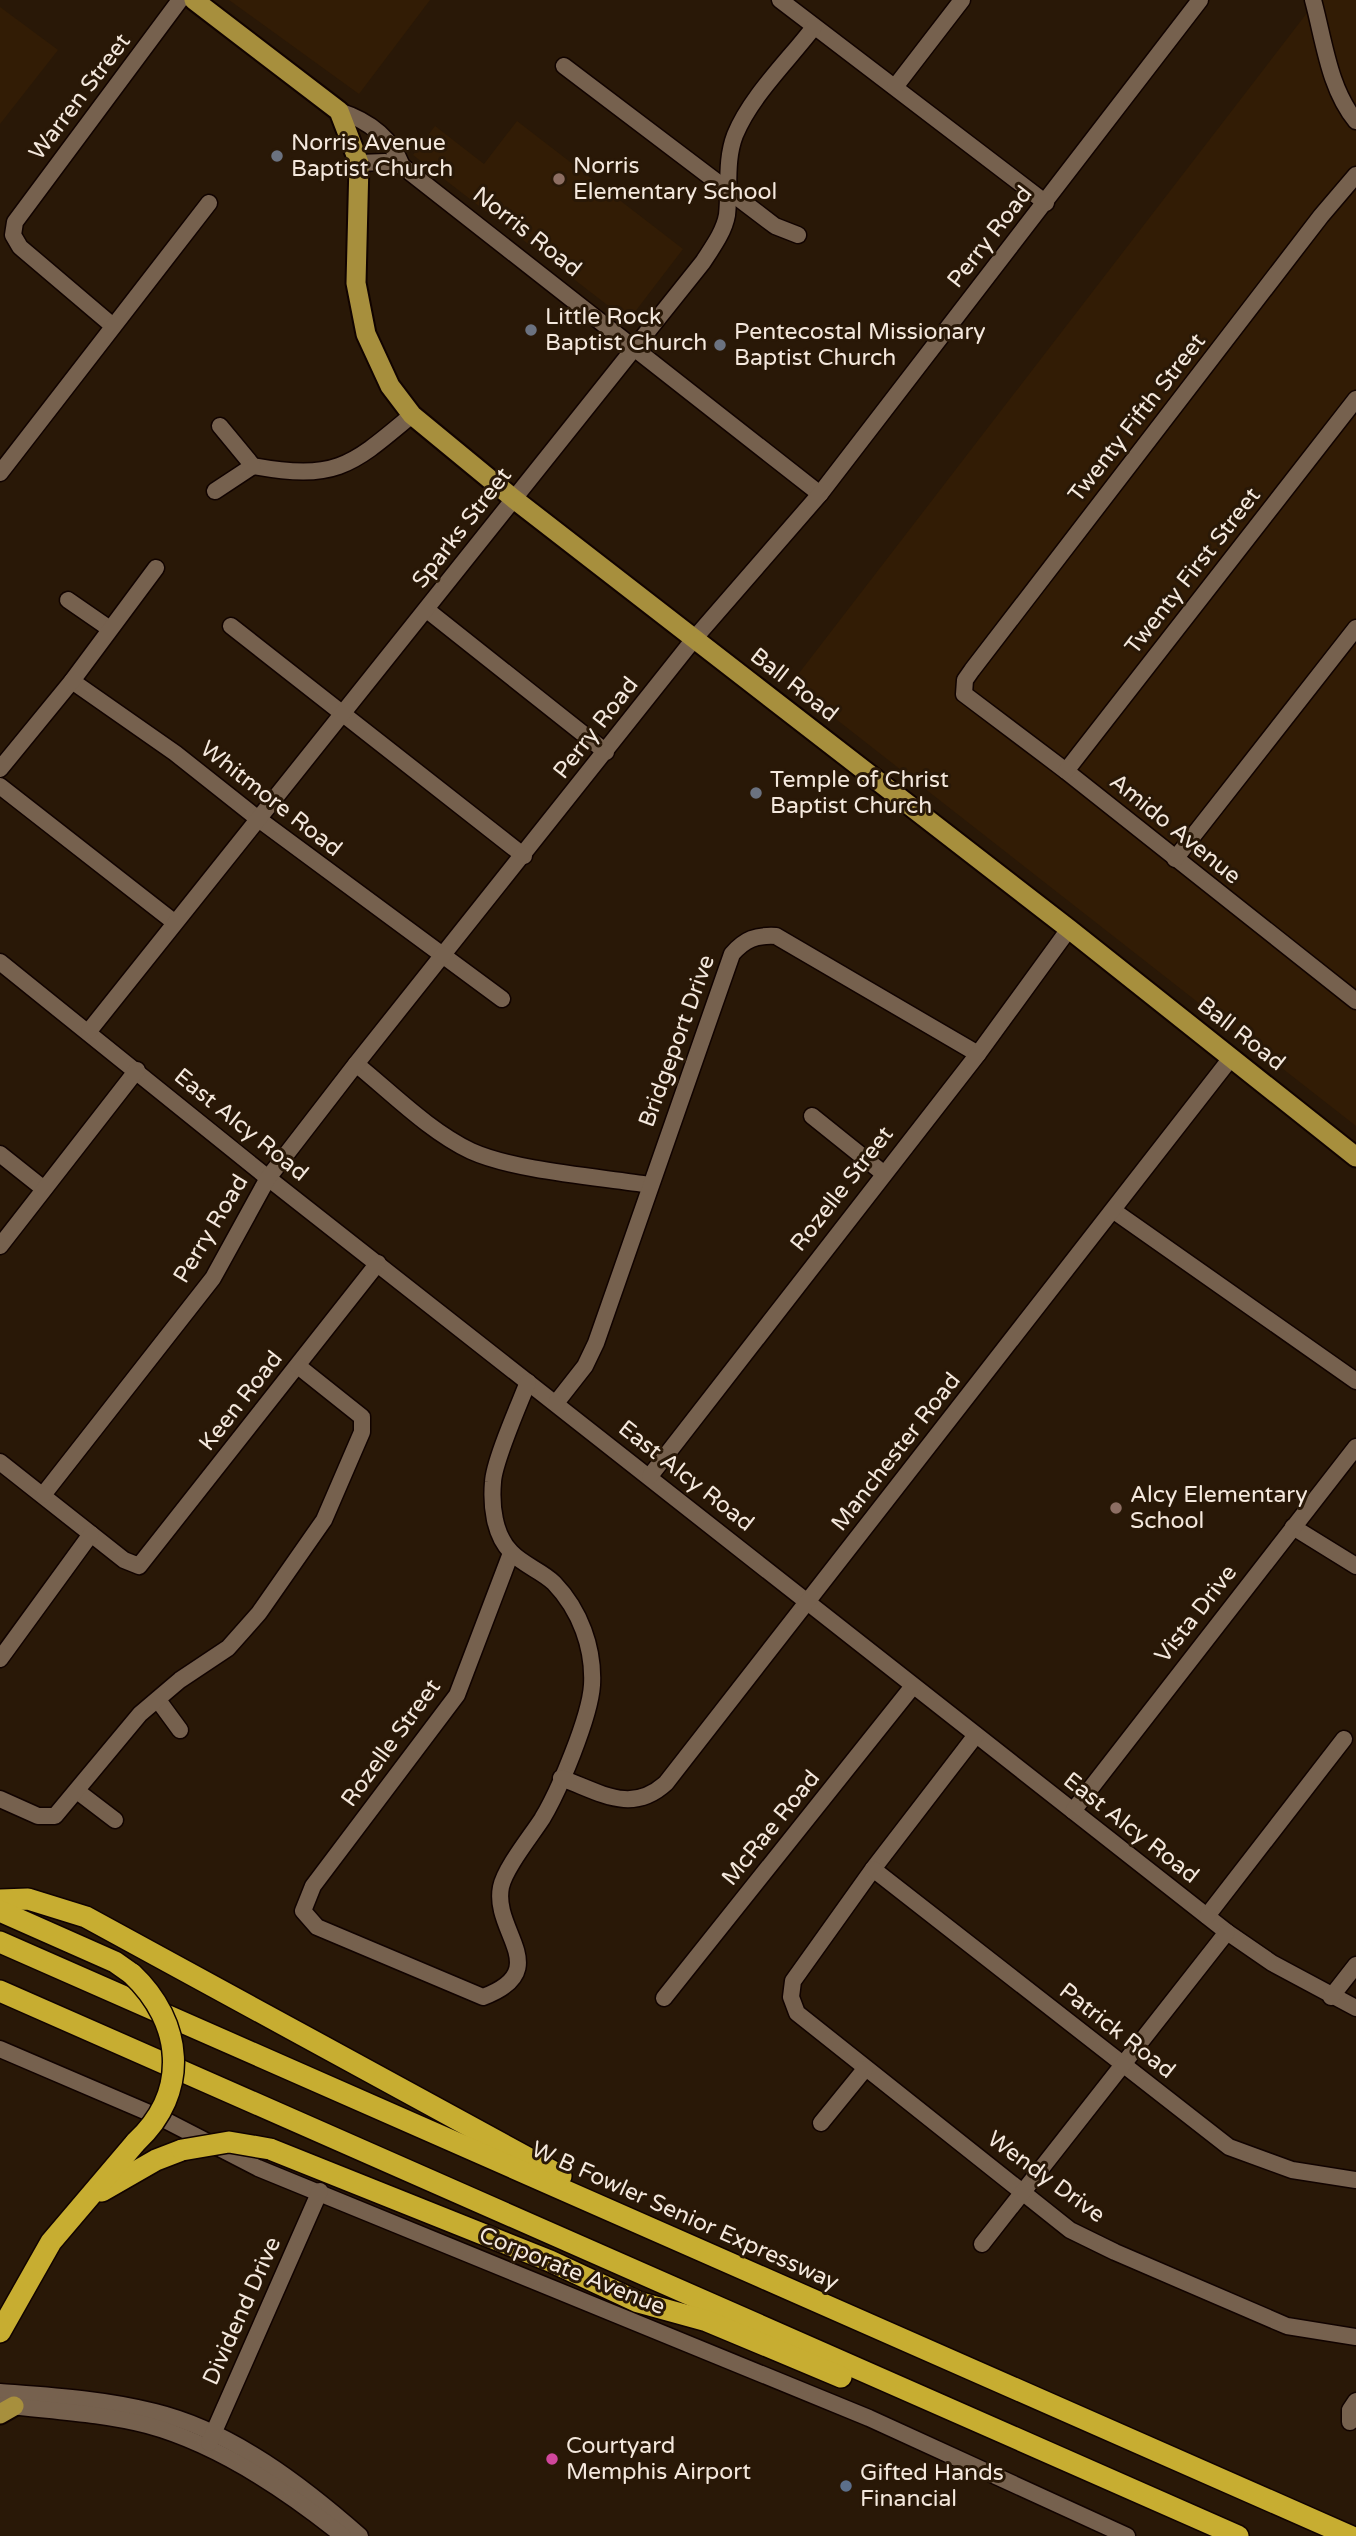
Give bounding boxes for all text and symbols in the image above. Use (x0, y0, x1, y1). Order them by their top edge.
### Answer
street label: Warren Street (23, 28, 137, 166)
place label: Norris Avenue Baptist Church (291, 129, 453, 183)
marker: Norris Avenue Baptist Church (269, 148, 285, 164)
place label: Norris Elementary School (573, 152, 777, 206)
marker: Norris Elementary School (551, 171, 567, 187)
street label: Perry Road (941, 180, 1039, 294)
street label: Norris Road (467, 181, 587, 283)
place label: Little Rock Baptist Church (545, 303, 707, 357)
place label: Pentecostal Missionary Baptist Church (734, 318, 986, 372)
marker: Little Rock Baptist Church (523, 322, 539, 338)
street label: Twenty Fifth Street (1062, 328, 1212, 508)
marker: Pentecostal Missionary Baptist Church (712, 337, 728, 353)
street label: Sparks Street (406, 462, 518, 594)
street label: Twenty First Street (1119, 482, 1267, 660)
street label: Ball Road (744, 642, 844, 728)
street label: Perry Road (547, 671, 645, 785)
street label: Whitmore Road (195, 735, 347, 863)
place label: Temple of Christ Baptist Church (770, 766, 949, 820)
street label: Amido Avenue (1104, 768, 1246, 890)
marker: Temple of Christ Baptist Church (748, 785, 764, 801)
street label: Bridgeport Drive (633, 951, 721, 1131)
street label: Ball Road (1191, 991, 1291, 1077)
street label: East Alcy Road (168, 1062, 314, 1188)
street label: Rozelle Street (784, 1121, 900, 1257)
street label: Perry Road (168, 1170, 254, 1288)
street label: Keen Road (193, 1345, 289, 1457)
street label: Manchester Road (825, 1367, 967, 1537)
street label: East Alcy Road (613, 1414, 759, 1538)
place label: Alcy Elementary School (1130, 1481, 1308, 1535)
marker: Alcy Elementary School (1108, 1500, 1124, 1516)
street label: Vista Drive (1149, 1559, 1243, 1669)
street label: Rozelle Street (335, 1674, 447, 1812)
street label: McRae Road (716, 1765, 826, 1891)
street label: East Alcy Road (1058, 1766, 1204, 1890)
street label: Patrick Road (1053, 1977, 1181, 2085)
street label: Wendy Drive (982, 2125, 1110, 2229)
street label: W B Fowler Senior Expressway (527, 2135, 843, 2297)
street label: Corporate Avenue (475, 2221, 669, 2321)
street label: Dividend Drive (197, 2233, 287, 2389)
place label: Courtyard Memphis Airport (566, 2432, 751, 2486)
marker: Courtyard Memphis Airport (544, 2451, 560, 2467)
place label: Gifted Hands Financial (860, 2459, 1004, 2513)
marker: Gifted Hands Financial (838, 2478, 854, 2494)

